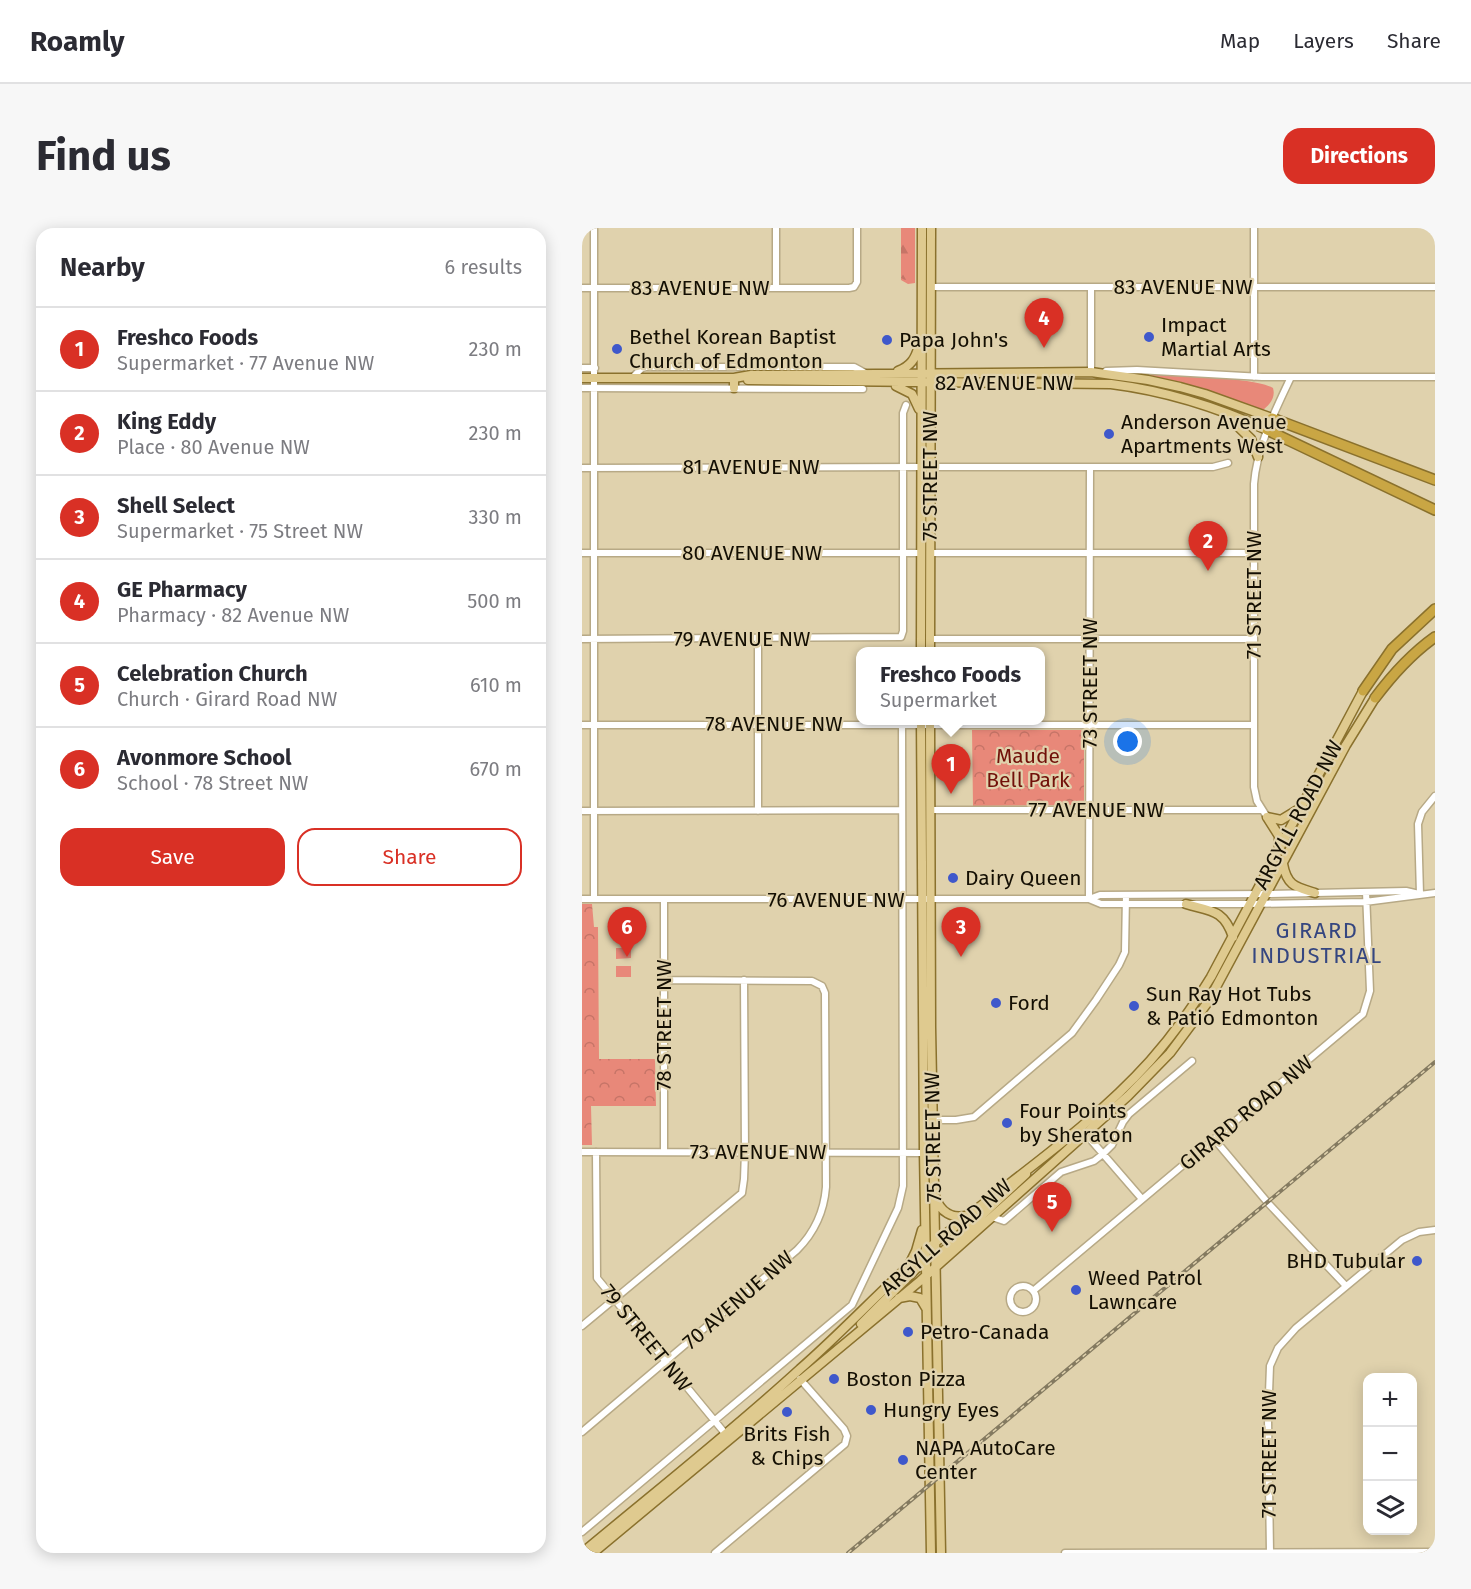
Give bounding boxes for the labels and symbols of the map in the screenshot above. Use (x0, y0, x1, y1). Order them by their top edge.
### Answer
street label: 83 AVENUE NW (1114, 274, 1253, 300)
street label: 83 AVENUE NW (631, 275, 770, 301)
pin: 4 (1024, 298, 1064, 348)
place label: Impact Martial Arts (1161, 312, 1271, 362)
place label: Bethel Korean Baptist Church of Edmonton (629, 324, 837, 374)
place label: Papa John's (899, 327, 1008, 353)
marker: Impact Martial Arts (1142, 330, 1156, 344)
marker: Papa John's (880, 333, 894, 347)
marker: Bethel Korean Baptist Church of Edmonton (610, 342, 624, 356)
street label: 82 AVENUE NW (935, 370, 1073, 396)
place label: Anderson Avenue Apartments West (1121, 409, 1287, 459)
street label: 75 STREET NW (917, 411, 943, 541)
marker: Anderson Avenue Apartments West (1102, 427, 1116, 441)
street label: 81 AVENUE NW (683, 454, 819, 480)
pin: 2 (1188, 522, 1228, 571)
street label: 71 STREET NW (1241, 531, 1267, 659)
street label: 80 AVENUE NW (682, 540, 822, 566)
street label: 73 STREET NW (1077, 618, 1103, 748)
street label: 79 AVENUE NW (674, 626, 810, 652)
street label: 78 AVENUE NW (705, 711, 843, 737)
your location (1113, 727, 1142, 756)
street label: ARGYLL ROAD NW (1248, 736, 1348, 894)
park label: Maude Bell Park (986, 743, 1070, 793)
pin: 1 (932, 744, 970, 794)
street label: 77 AVENUE NW (1028, 797, 1164, 823)
place label: Dairy Queen (965, 865, 1082, 891)
marker: Dairy Queen (946, 871, 960, 885)
street label: 76 AVENUE NW (768, 887, 904, 913)
pin: 6 (608, 908, 646, 957)
pin: 3 (942, 908, 980, 957)
district label: GIRARD INDUSTRIAL (1251, 917, 1383, 969)
street label: 78 STREET NW (651, 959, 677, 1091)
place label: Sun Ray Hot Tubs & Patio Edmonton (1146, 981, 1318, 1031)
place label: Ford (1008, 990, 1050, 1016)
marker: Ford (989, 996, 1003, 1010)
marker: Sun Ray Hot Tubs & Patio Edmonton (1127, 999, 1141, 1013)
street label: GIRARD ROAD NW (1174, 1050, 1318, 1176)
street label: 75 STREET NW (919, 1072, 947, 1202)
place label: Four Points by Sheraton (1019, 1098, 1133, 1148)
marker: Four Points by Sheraton (1000, 1116, 1014, 1130)
street label: 73 AVENUE NW (690, 1139, 826, 1165)
street label: ARGYLL ROAD NW (875, 1173, 1017, 1301)
pin: 5 (1032, 1182, 1072, 1232)
street label: 70 AVENUE NW (677, 1245, 799, 1355)
place label: BHD Tubular (1286, 1248, 1405, 1274)
marker: BHD Tubular (1410, 1254, 1424, 1268)
place label: Weed Patrol Lawncare (1088, 1265, 1202, 1315)
street label: 79 STREET NW (595, 1279, 697, 1397)
marker: Weed Patrol Lawncare (1069, 1283, 1083, 1297)
place label: Petro-Canada (920, 1319, 1050, 1345)
marker: Petro-Canada (901, 1325, 915, 1339)
place label: Boston Pizza (846, 1366, 966, 1392)
marker: Boston Pizza (827, 1372, 841, 1386)
street label: 71 STREET NW (1256, 1390, 1282, 1518)
place label: Hungry Eyes (883, 1397, 999, 1423)
marker: Hungry Eyes (864, 1403, 878, 1417)
marker: Brits Fish & Chips (780, 1405, 794, 1419)
place label: Brits Fish & Chips (743, 1421, 831, 1471)
place label: NAPA AutoCare Center (915, 1435, 1056, 1485)
marker: NAPA AutoCare Center (896, 1453, 910, 1467)

